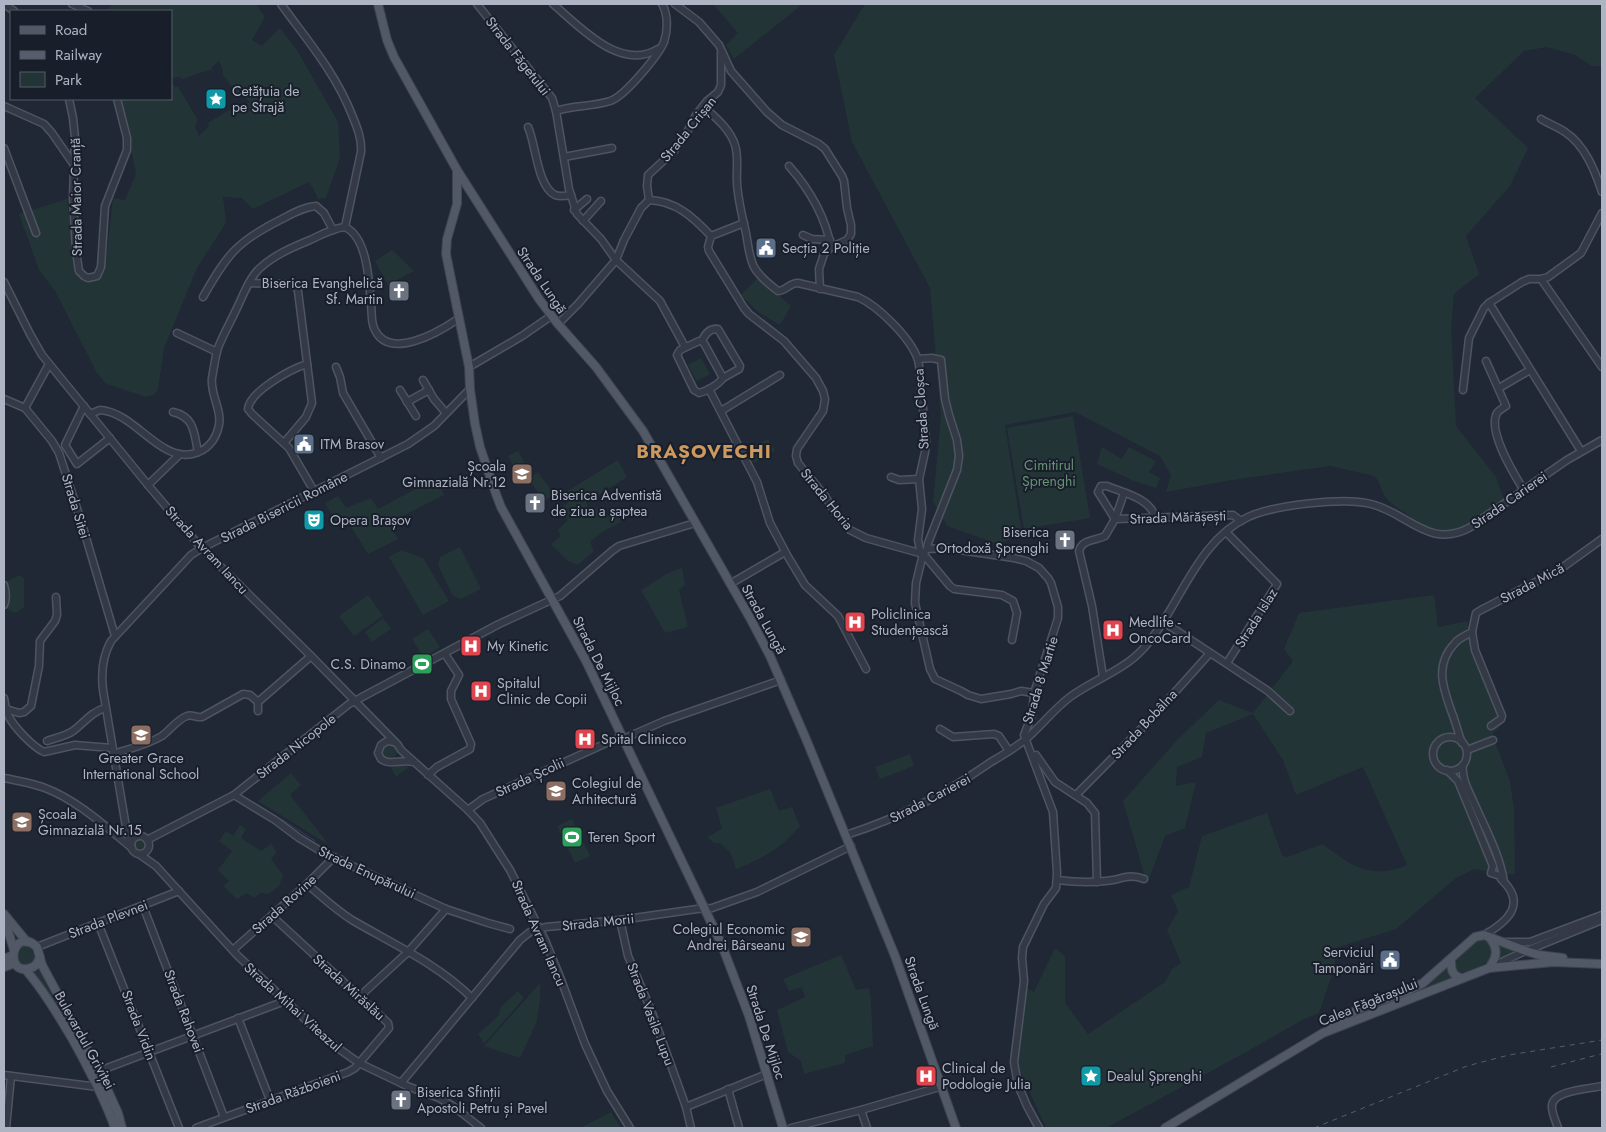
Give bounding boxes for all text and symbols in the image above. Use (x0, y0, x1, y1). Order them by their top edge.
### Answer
legend (10, 10, 172, 100)
street label: Strada Făgetului (481, 12, 555, 100)
text: Road (55, 19, 87, 41)
text: Railway (55, 44, 102, 66)
text: Park (55, 69, 82, 91)
place label: Cetățuia de pe Strajă (232, 81, 299, 117)
place icon: Cetățuia de pe Strajă (204, 87, 228, 111)
street label: Strada Crișan (655, 92, 721, 167)
street label: Strada Maior Cranță (65, 138, 88, 256)
public building icon: Secția 2 Poliție (754, 236, 778, 260)
place label: Secția 2 Poliție (782, 238, 870, 259)
street label: Strada Lungă (512, 242, 572, 318)
place label: Biserica Evanghelică Sf. Martin (262, 273, 383, 309)
church icon: Biserica Evanghelică Sf. Martin (387, 279, 411, 303)
street label: Strada Cloșca (908, 368, 935, 450)
public building icon: ITM Brasov (292, 432, 316, 456)
place label: ITM Brasov (320, 434, 385, 454)
district label: BRAȘOVECHI (636, 438, 772, 465)
park label: Cimitirul Șprenghi (1022, 455, 1076, 492)
place label: Școala Gimnazială Nr.12 (402, 456, 506, 492)
school or university icon: Școala Gimnazială Nr.12 (510, 462, 534, 486)
street label: Strada Horia (796, 464, 858, 534)
street label: Strada Bisericii Române (217, 466, 351, 548)
street label: Strada Carierei (1467, 466, 1551, 534)
street label: Strada Sitei (57, 471, 95, 541)
place label: Biserica Adventistă de ziua a șaptea (551, 485, 662, 522)
church icon: Biserica Adventistă de ziua a șaptea (523, 491, 547, 515)
street label: Strada Avram Iancu (161, 501, 253, 599)
street label: Strada Mărășești (1129, 505, 1227, 530)
theatre icon: Opera Brașov (302, 508, 326, 532)
place label: Opera Brașov (330, 510, 411, 531)
place label: Biserica Ortodoxă Șprenghi (936, 522, 1049, 559)
church icon: Biserica Ortodoxă Șprenghi (1053, 528, 1077, 552)
street label: Strada Mică (1496, 558, 1568, 608)
street label: Strada Lungă (737, 580, 791, 658)
street label: Strada Islaz (1230, 584, 1283, 652)
place label: Policlinica Studențească (871, 604, 948, 641)
hospital icon: Policlinica Studențească (843, 610, 867, 634)
place label: Medlife - OncoCard (1129, 612, 1191, 648)
street label: Strada De Mijloc (568, 613, 630, 709)
hospital icon: Medlife - OncoCard (1101, 618, 1125, 642)
hospital icon: My Kinetic (459, 634, 483, 658)
street label: Strada 8 Martie (1017, 634, 1063, 726)
place label: My Kinetic (487, 636, 549, 656)
sports icon: C.S. Dinamo (410, 652, 434, 676)
place label: C.S. Dinamo (331, 654, 406, 674)
place label: Spitalul Clinic de Copii (497, 673, 587, 709)
hospital icon: Spitalul Clinic de Copii (469, 679, 493, 703)
street label: Strada Bobâlna (1106, 685, 1182, 763)
street label: Strada Nicopole (252, 708, 340, 784)
school or university icon: Greater Grace International School (129, 723, 153, 747)
hospital icon: Spital Clinicco (573, 727, 597, 751)
place label: Spital Clinicco (601, 729, 687, 749)
place label: Greater Grace International School (83, 748, 199, 784)
street label: Strada Școlii (492, 752, 568, 803)
street label: Strada Carierei (886, 768, 974, 828)
place label: Colegiul de Arhitectură (572, 773, 641, 809)
school or university icon: Colegiul de Arhitectură (544, 779, 568, 803)
place label: Școala Gimnazială Nr.15 (38, 804, 142, 840)
school or university icon: Școala Gimnazială Nr.15 (10, 810, 34, 834)
sports icon: Teren Sport (560, 825, 584, 849)
place label: Teren Sport (588, 827, 656, 847)
street label: Strada Enupărului (315, 841, 419, 903)
street label: Strada Rovine (247, 869, 321, 939)
street label: Strada Avram Iancu (507, 877, 571, 989)
street label: Strada Plevnei (65, 895, 151, 943)
street label: Strada Morii (561, 908, 635, 936)
place label: Colegiul Economic Andrei Bârseanu (673, 919, 785, 955)
school or university icon: Colegiul Economic Andrei Bârseanu (789, 925, 813, 949)
place label: Serviciul Tamponări (1313, 942, 1374, 978)
public building icon: Serviciul Tamponări (1378, 948, 1402, 972)
street label: Strada Mirăslău (308, 949, 390, 1025)
street label: Strada Lungă (899, 953, 945, 1033)
street label: Strada Mihai Viteazul (240, 958, 346, 1056)
street label: Strada Vasile Lupu (622, 960, 680, 1068)
street label: Strada Rahovei (159, 967, 209, 1055)
street label: Calea Făgărașului (1316, 973, 1421, 1032)
street label: Strada De Mijloc (741, 982, 791, 1082)
street label: Bulevardul Griviței (49, 987, 120, 1093)
street label: Strada Vidin (117, 987, 161, 1063)
place label: Clinical de Podologie Julia (942, 1058, 1031, 1094)
hospital icon: Clinical de Podologie Julia (914, 1064, 938, 1088)
place icon: Dealul Șprenghi (1079, 1064, 1103, 1088)
street label: Strada Războieni (243, 1065, 343, 1119)
place label: Dealul Șprenghi (1107, 1066, 1202, 1087)
place label: Biserica Sfinții Apostoli Petru și Pavel (417, 1082, 548, 1119)
church icon: Biserica Sfinții Apostoli Petru și Pavel (389, 1088, 413, 1112)

